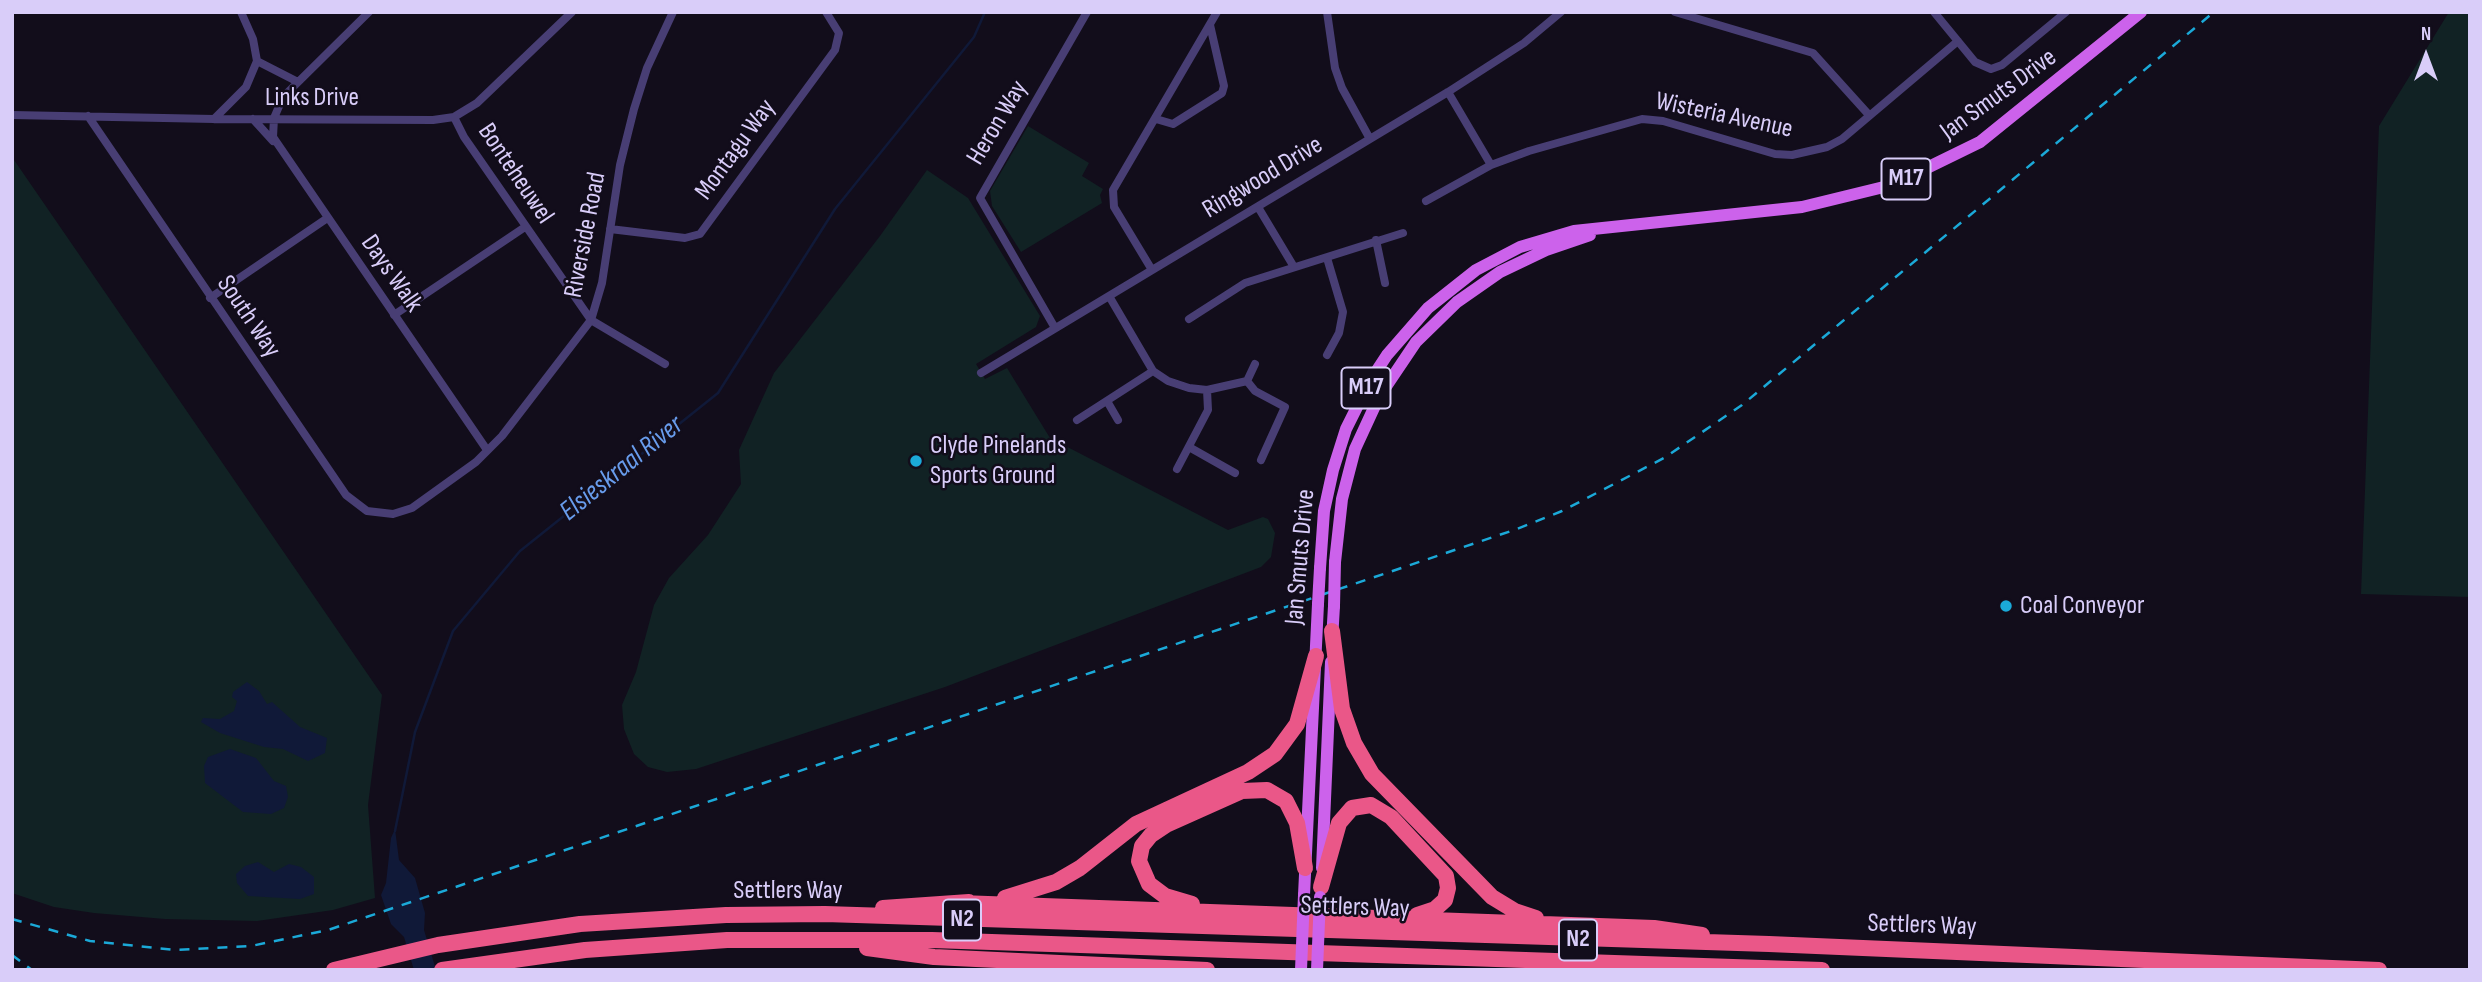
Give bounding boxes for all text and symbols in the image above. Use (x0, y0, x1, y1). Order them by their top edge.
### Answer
north arrow (2391, 21, 2461, 91)
text: N (2421, 23, 2431, 46)
street label: Jan Smuts Drive (1935, 42, 2063, 148)
street label: Heron Way (961, 75, 1035, 171)
street label: Links Drive (265, 82, 359, 114)
street label: Wisteria Avenue (1653, 86, 1795, 146)
street label: Montagu Way (689, 94, 783, 206)
street label: Bonteheuwel (470, 118, 560, 230)
street label: Ringwood Drive (1197, 130, 1329, 226)
road number: M17 (1882, 159, 1930, 200)
street label: Riverside Road (559, 170, 613, 300)
street label: Days Walk (353, 229, 429, 319)
street label: South Way (209, 270, 287, 364)
road number: M17 (1342, 368, 1390, 408)
water label: Elsieskraal River (554, 409, 690, 529)
place label: Clyde Pinelands Sports Ground (930, 430, 1066, 492)
marker: Clyde Pinelands Sports Ground (908, 453, 924, 469)
street label: Jan Smuts Drive (1280, 488, 1322, 626)
place label: Coal Conveyor (2020, 590, 2145, 622)
marker: Coal Conveyor (1998, 598, 2014, 614)
street label: Settlers Way (733, 875, 843, 907)
street label: Settlers Way (1300, 891, 1410, 925)
road number: N2 (943, 900, 981, 940)
street label: Settlers Way (1867, 909, 1977, 943)
road number: N2 (1559, 920, 1597, 960)

